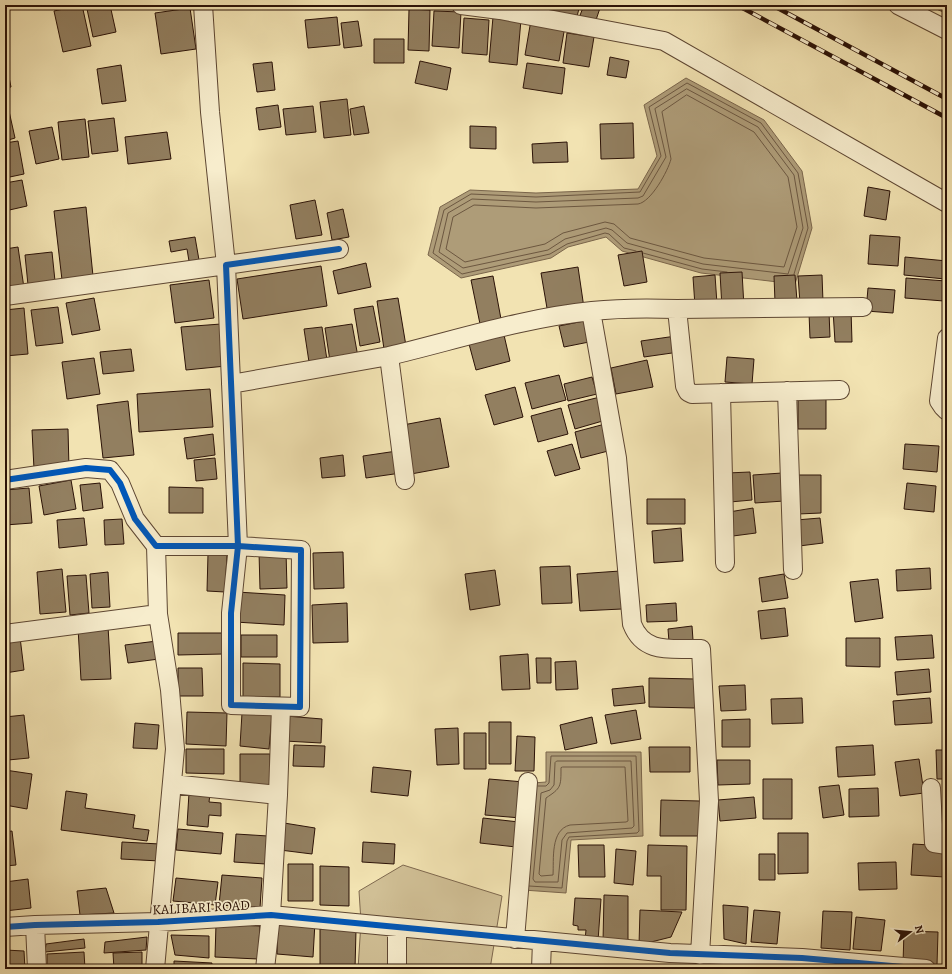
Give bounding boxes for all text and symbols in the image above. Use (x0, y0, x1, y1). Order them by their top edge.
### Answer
street label: KALIBARI ROAD (152, 895, 250, 920)
north arrow (890, 912, 930, 952)
text: N (911, 923, 927, 935)

